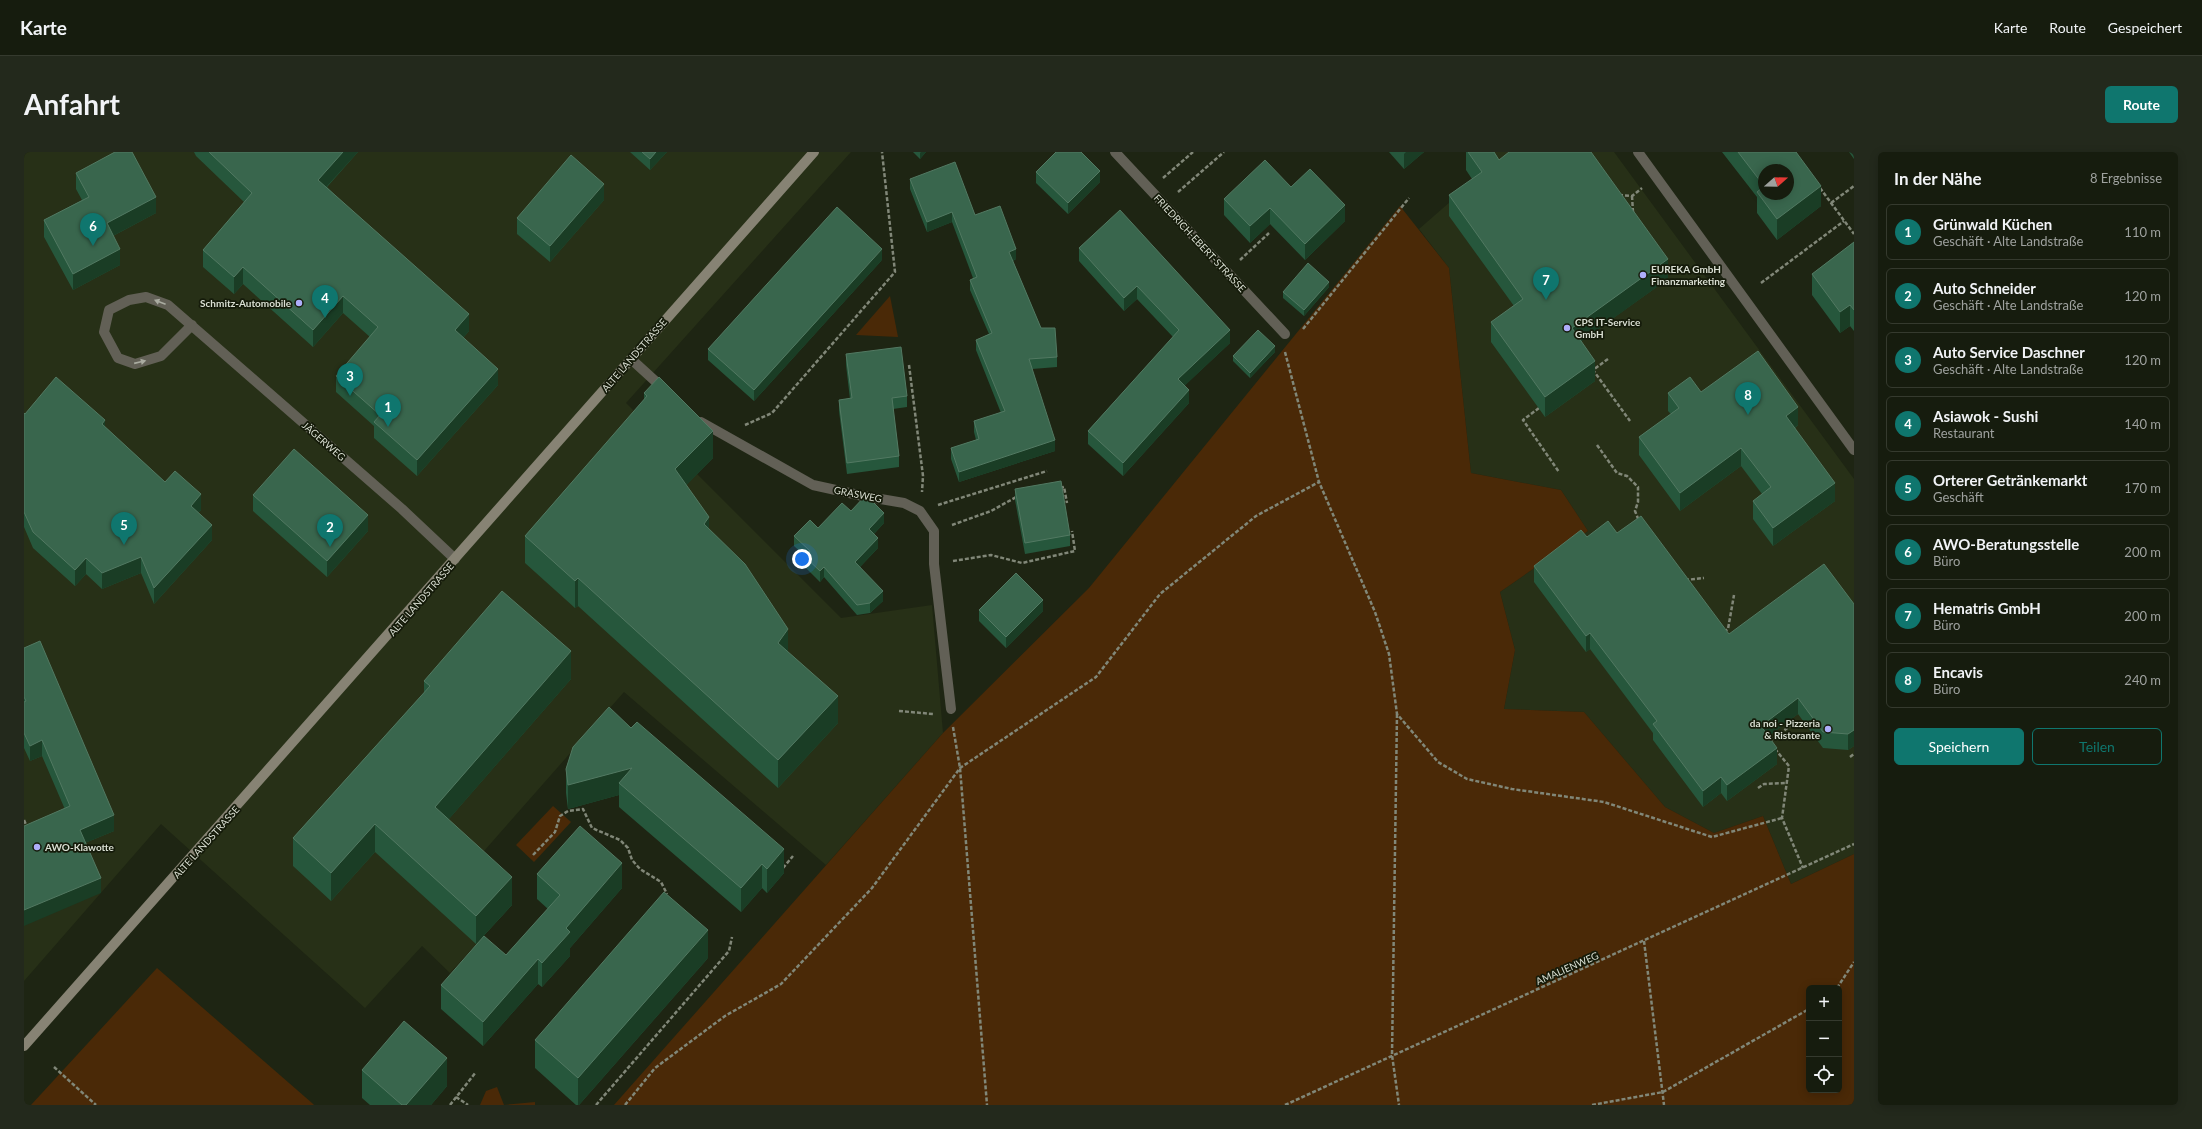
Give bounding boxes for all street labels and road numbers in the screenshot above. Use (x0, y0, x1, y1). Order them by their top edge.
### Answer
street label: FRIEDRICH-EBERT-STRASSE (1152, 192, 1249, 295)
street label: ALTE LANDSTRASSE (599, 316, 669, 394)
street label: JÄGERWEG (300, 419, 348, 463)
street label: GRASWEG (833, 483, 883, 505)
street label: ALTE LANDSTRASSE (386, 560, 456, 638)
street label: ALTE LANDSTRASSE (170, 803, 242, 881)
street label: AMALIENWEG (1534, 949, 1600, 987)

